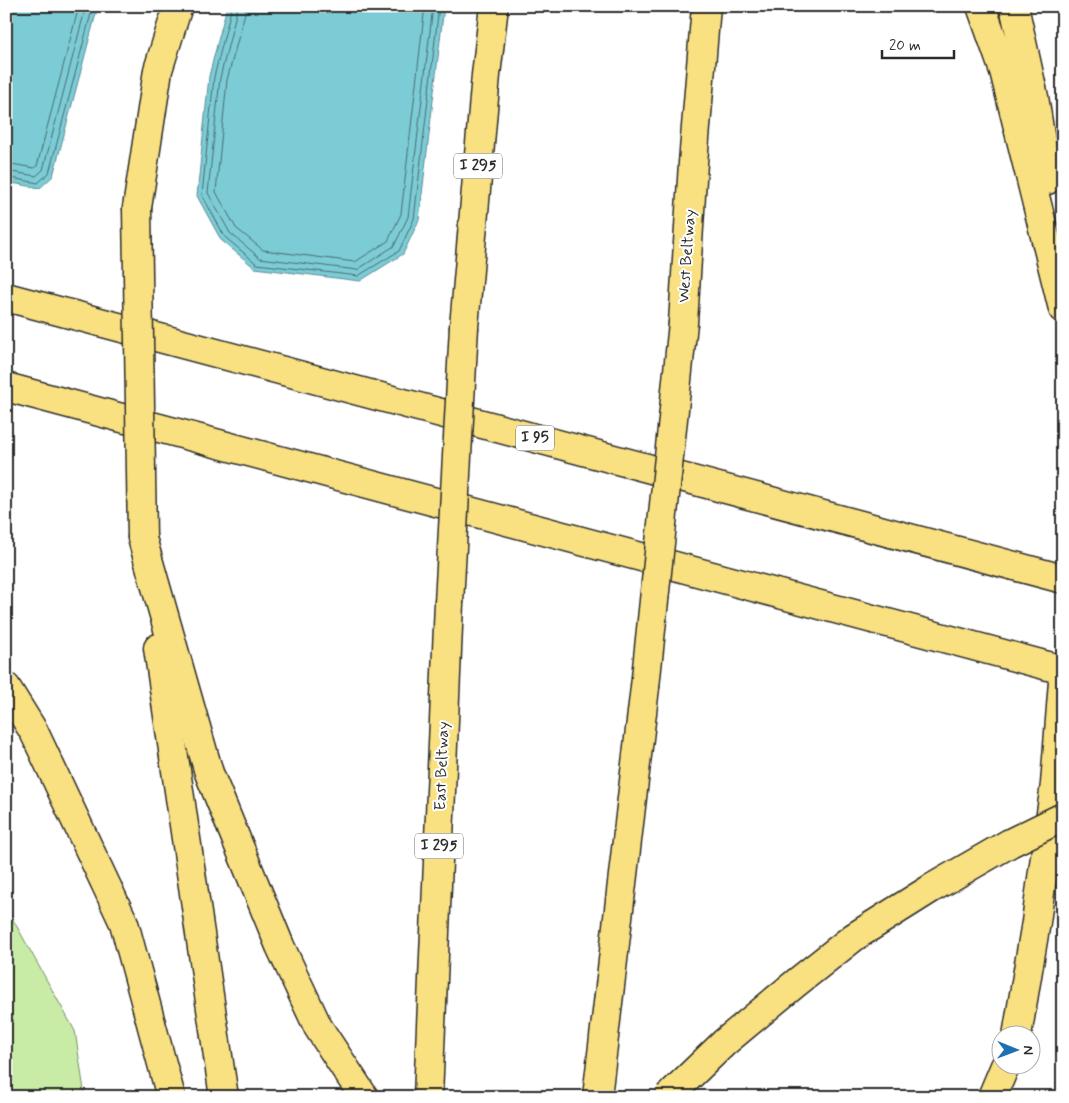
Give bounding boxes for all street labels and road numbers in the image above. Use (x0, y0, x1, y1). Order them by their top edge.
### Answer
road number: I 295 (454, 154, 502, 178)
street label: West Beltway (673, 209, 701, 303)
road number: I 95 (516, 426, 554, 450)
street label: East Beltway (430, 721, 454, 811)
road number: I 295 (415, 834, 463, 858)

